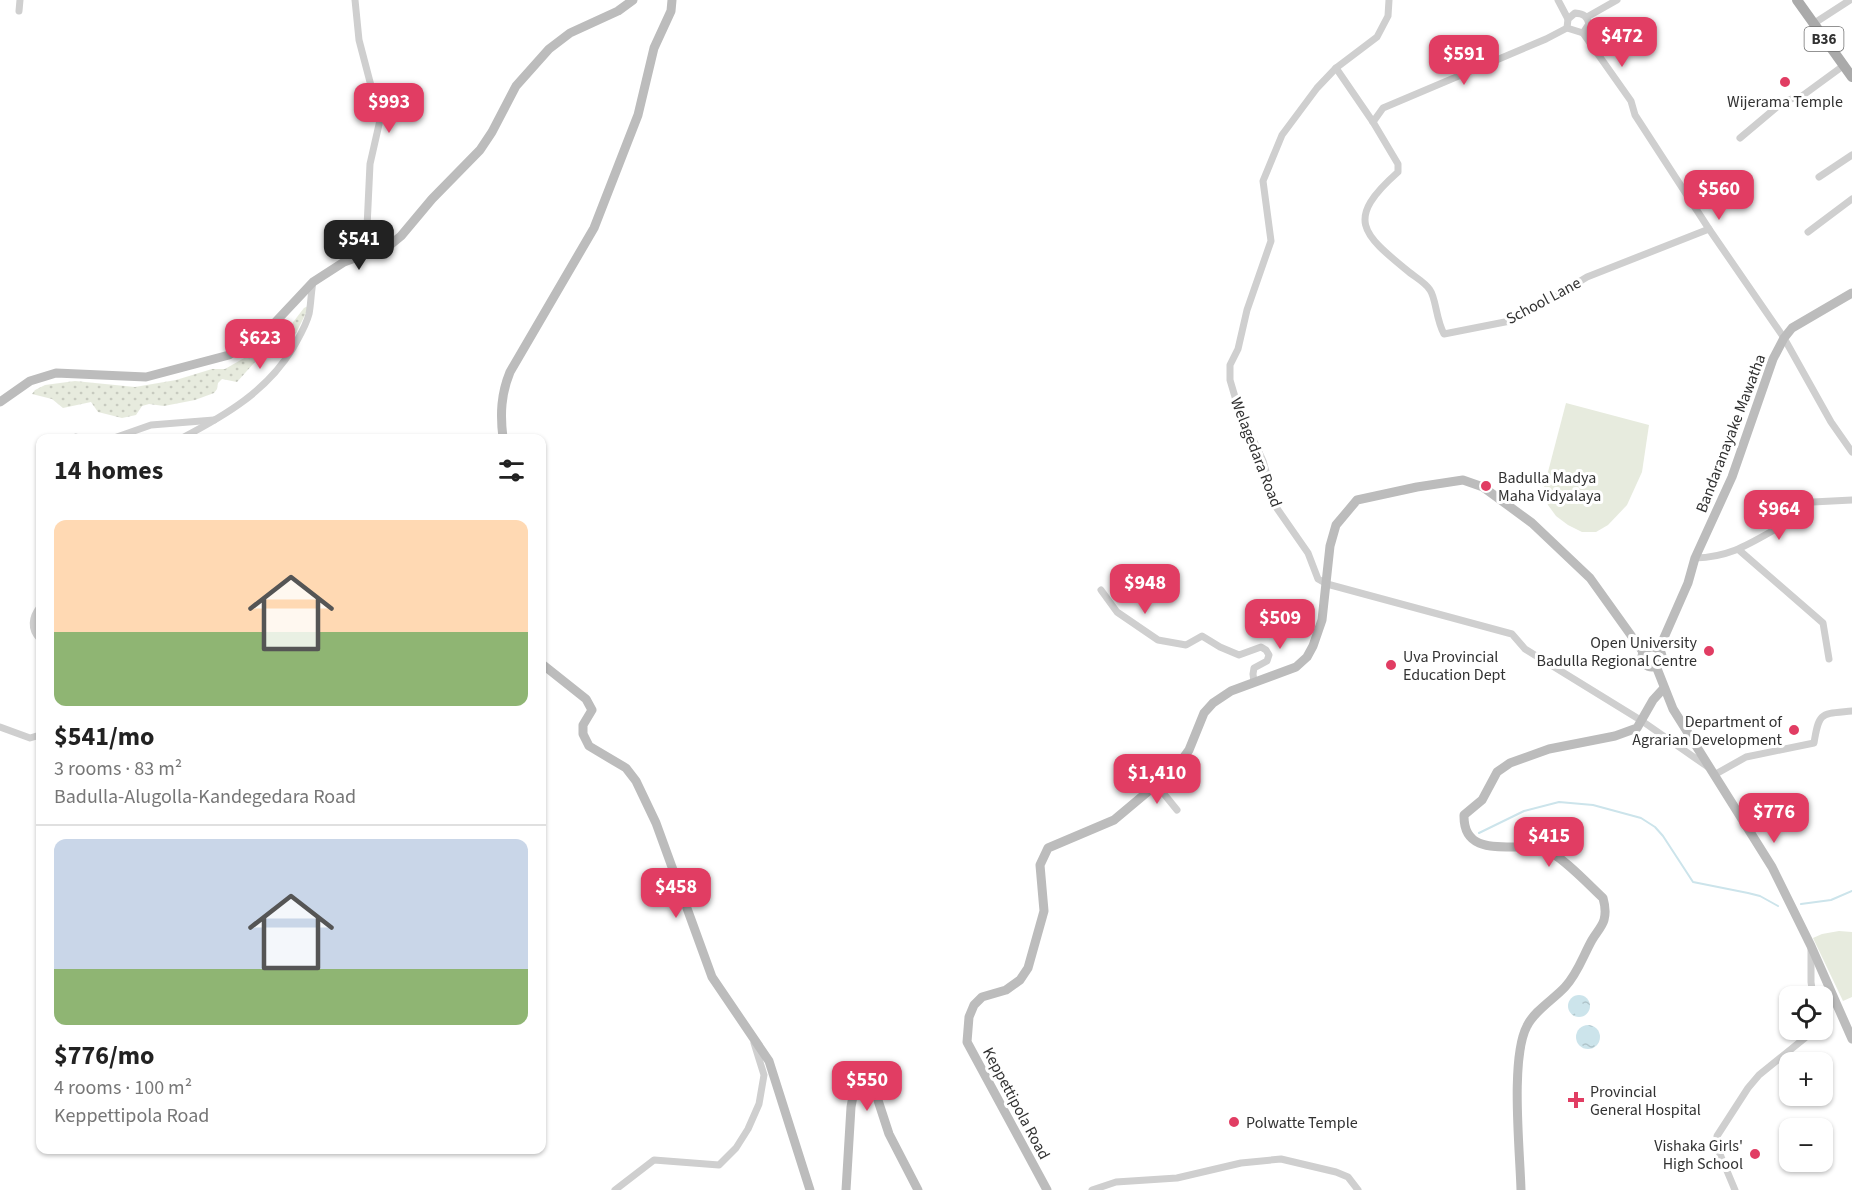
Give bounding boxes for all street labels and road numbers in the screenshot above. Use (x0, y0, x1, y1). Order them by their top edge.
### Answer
road number: B36 (1804, 27, 1844, 51)
street label: School Lane (1502, 272, 1585, 330)
street label: Bandaranayake Mawatha (1691, 351, 1771, 516)
street label: Welagedara Road (1225, 394, 1287, 511)
street label: Keppettipola Road (977, 1043, 1055, 1164)

